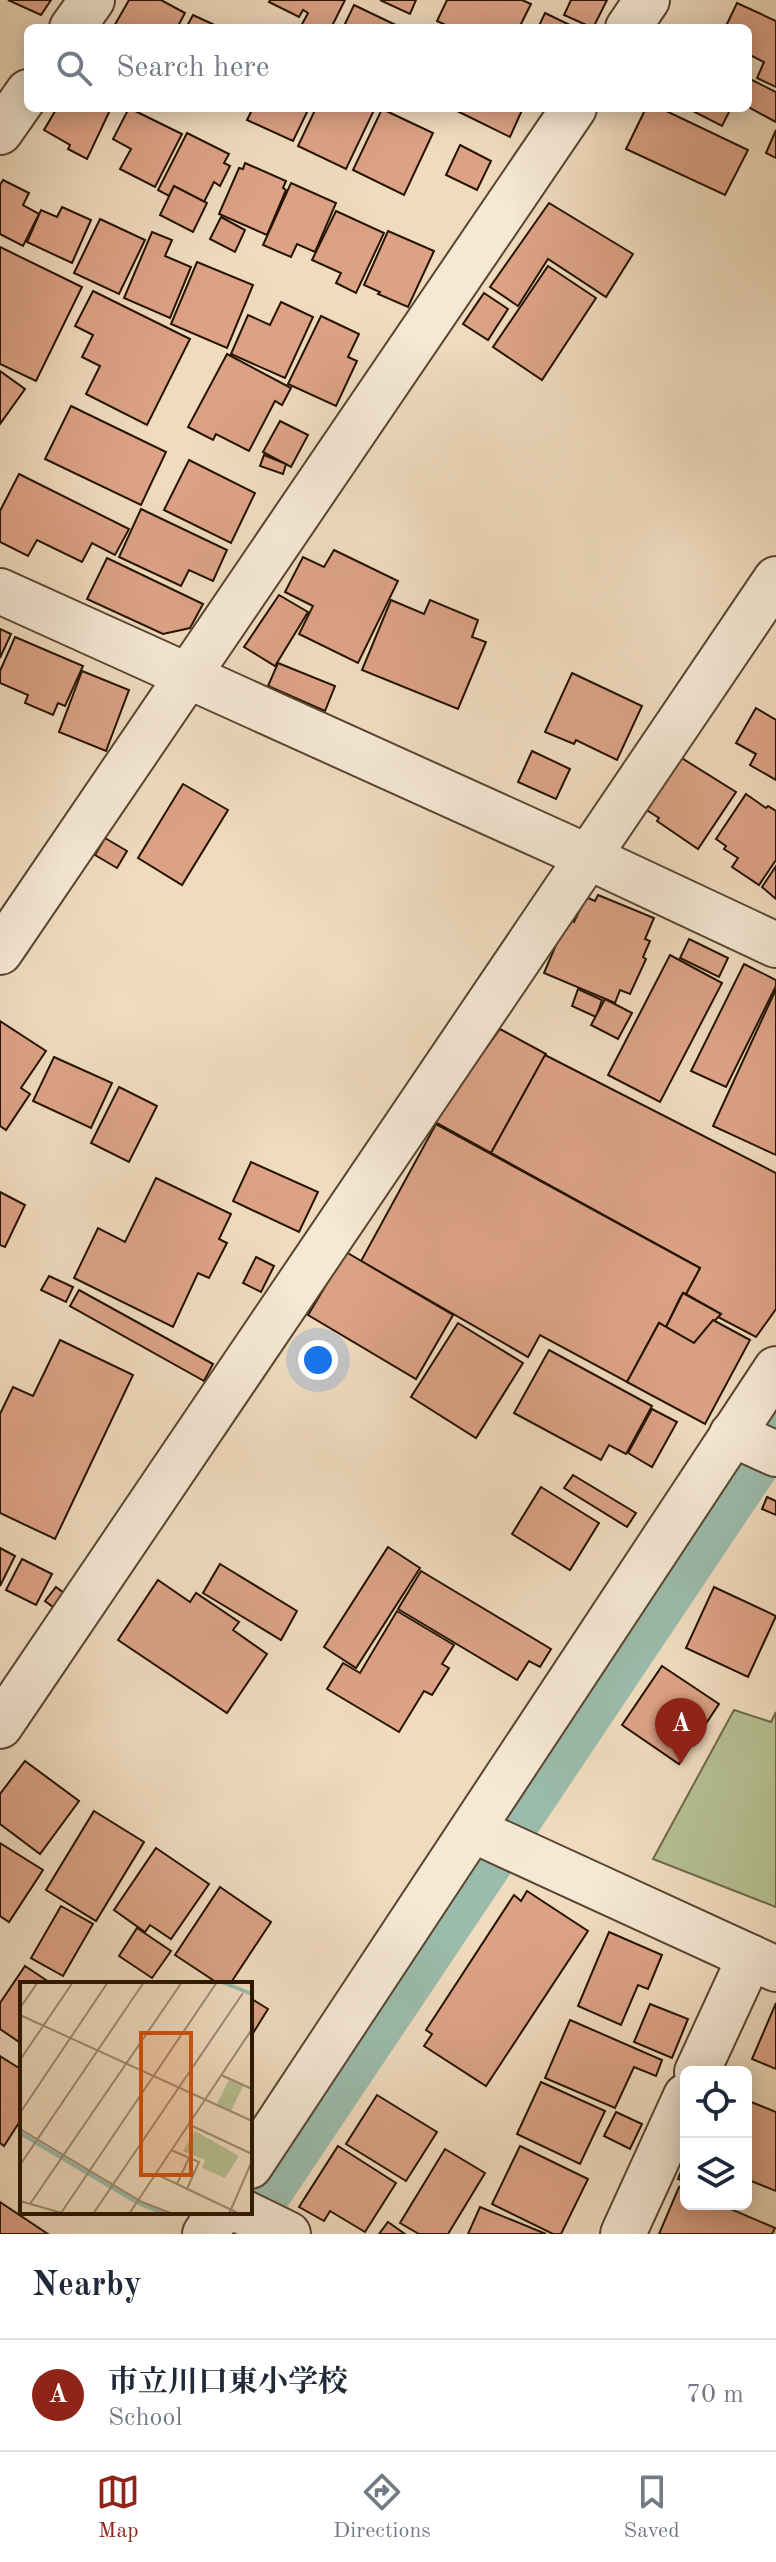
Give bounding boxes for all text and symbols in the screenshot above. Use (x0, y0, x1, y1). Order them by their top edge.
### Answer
search box (24, 24, 752, 112)
icon: search (52, 46, 96, 90)
text: Search here (116, 53, 270, 83)
your location (298, 1340, 338, 1380)
pin: A (655, 1698, 707, 1764)
inset map (20, 1982, 252, 2214)
map controls (680, 2066, 752, 2210)
button: locate (680, 2066, 752, 2138)
button: layers (680, 2138, 752, 2210)
text: Nearby (32, 2269, 142, 2303)
text: 市立川口東小学校 (108, 2368, 348, 2398)
text: A (48, 2382, 68, 2408)
text: 70 m (686, 2382, 744, 2408)
text: School (108, 2405, 182, 2431)
tab: Map (96, 2470, 140, 2545)
tab: Directions (333, 2470, 431, 2545)
tab: Saved (624, 2470, 680, 2545)

